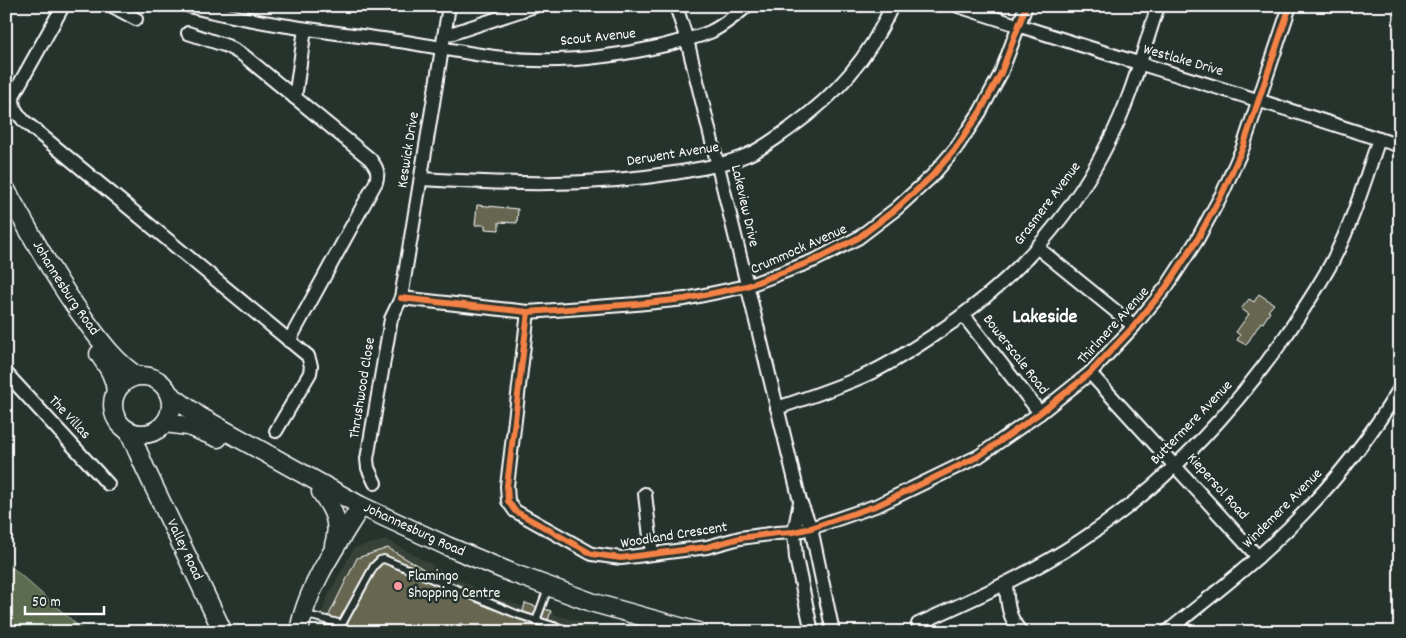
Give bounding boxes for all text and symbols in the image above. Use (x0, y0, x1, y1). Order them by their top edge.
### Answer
street label: Scout Avenue (559, 23, 637, 53)
street label: Westlake Drive (1140, 39, 1226, 83)
street label: Keswick Drive (392, 110, 426, 190)
street label: Derwent Avenue (625, 137, 721, 173)
street label: Grasmere Avenue (1009, 157, 1087, 251)
street label: Lakeview Drive (724, 163, 764, 250)
street label: Crummock Avenue (747, 219, 851, 281)
street label: Johannesburg Road (26, 237, 104, 341)
street label: Thirlmere Avenue (1073, 282, 1155, 370)
district label: Lakeside (1013, 304, 1078, 332)
street label: Bowerscale Road (977, 310, 1053, 400)
street label: Thrushwood Close (344, 335, 382, 440)
street label: Buttermere Avenue (1146, 375, 1239, 470)
street label: The Villas (43, 391, 95, 445)
street label: Kiepersol Road (1181, 449, 1253, 525)
street label: Windemere Avenue (1238, 464, 1328, 554)
street label: Johannesburg Road (360, 498, 468, 563)
street label: Valley Road (160, 516, 208, 584)
street label: Woodland Crescent (619, 517, 730, 555)
place label: Flamingo Shopping Centre (408, 566, 501, 605)
marker: Flamingo Shopping Centre (392, 580, 404, 592)
scale bar (25, 583, 104, 615)
text: 50 m (32, 592, 61, 614)

